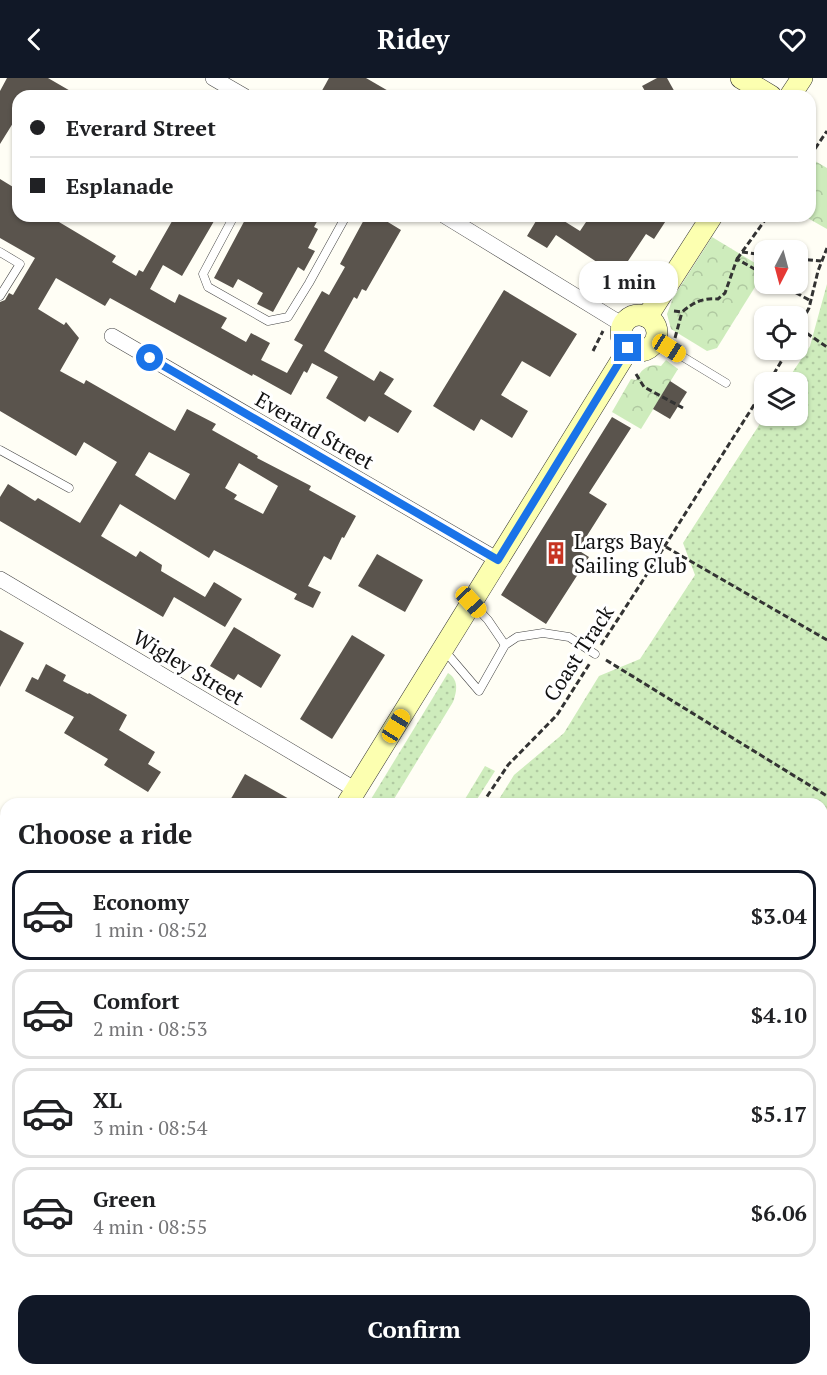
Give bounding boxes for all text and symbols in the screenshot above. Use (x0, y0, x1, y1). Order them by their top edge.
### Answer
text: Ridey (377, 21, 450, 57)
icon: back (18, 23, 51, 56)
icon: heart (776, 23, 809, 56)
text: Everard Street (66, 113, 216, 142)
text: Esplanade (66, 171, 174, 200)
north arrow (754, 240, 808, 294)
map controls (754, 240, 808, 426)
callout: 1 min (578, 261, 678, 303)
text: 1 min (601, 268, 656, 295)
button: locate (754, 306, 808, 360)
car (649, 331, 689, 365)
route end (614, 334, 641, 361)
route start (136, 344, 163, 371)
button: layers (754, 372, 808, 426)
street label: Everard Street (251, 385, 380, 475)
place label: Largs Bay Sailing Club (574, 527, 687, 579)
building icon: Largs Bay Sailing Club (543, 540, 569, 566)
car (452, 583, 490, 621)
street label: Coast Track (537, 600, 619, 706)
street label: Wigley Street (128, 623, 250, 711)
car (379, 706, 413, 746)
text: Choose a ride (18, 816, 193, 852)
text: Economy (93, 887, 189, 916)
icon: car (21, 888, 75, 942)
text: $3.04 (751, 901, 807, 930)
text: 1 min · 08:52 (93, 916, 207, 943)
text: Comfort (93, 986, 179, 1015)
icon: car (21, 987, 75, 1041)
text: $4.10 (751, 1000, 807, 1029)
text: 2 min · 08:53 (93, 1015, 207, 1042)
text: XL (93, 1085, 122, 1114)
icon: car (21, 1086, 75, 1140)
text: $5.17 (751, 1099, 807, 1128)
text: 3 min · 08:54 (93, 1114, 207, 1141)
text: Green (93, 1184, 156, 1213)
icon: car (21, 1185, 75, 1239)
text: $6.06 (751, 1198, 807, 1227)
text: 4 min · 08:55 (93, 1213, 207, 1240)
button: Confirm (18, 1295, 810, 1364)

